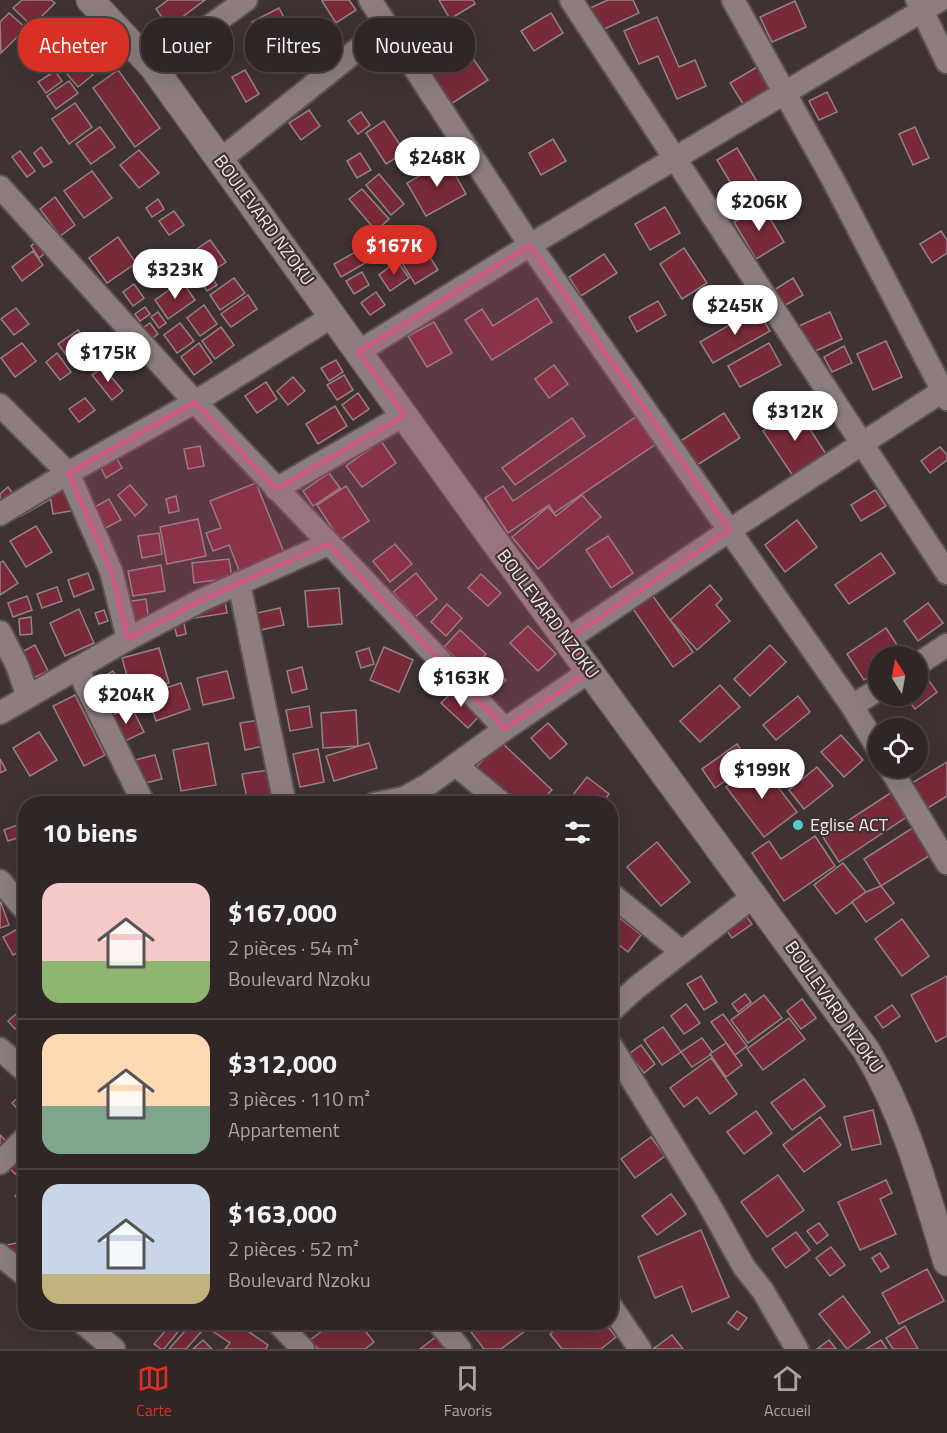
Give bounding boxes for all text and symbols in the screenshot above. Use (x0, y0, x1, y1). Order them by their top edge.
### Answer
chip: Acheter (18, 18, 129, 72)
chip: Louer (141, 18, 233, 72)
chip: Filtres (245, 18, 342, 72)
chip: Nouveau (354, 18, 475, 72)
pin: $248K (395, 137, 479, 188)
text: $248K (409, 141, 465, 172)
street label: BOULEVARD NZOKU (208, 149, 321, 291)
pin: $206K (717, 181, 801, 232)
text: $206K (731, 185, 787, 216)
pin: $167K (352, 225, 436, 276)
text: $167K (366, 229, 422, 260)
pin: $323K (133, 249, 217, 300)
text: $323K (147, 253, 203, 284)
pin: $245K (693, 285, 777, 336)
text: $245K (707, 289, 763, 320)
pin: $175K (66, 332, 150, 383)
text: $175K (80, 336, 136, 367)
pin: $312K (753, 391, 837, 442)
text: $312K (767, 395, 823, 426)
street label: BOULEVARD NZOKU (491, 543, 606, 684)
north arrow (868, 646, 928, 706)
map controls (868, 646, 928, 778)
pin: $163K (419, 657, 503, 708)
text: $163K (433, 661, 489, 692)
pin: $204K (84, 674, 168, 725)
text: $204K (98, 678, 154, 709)
button: locate (868, 718, 928, 778)
pin: $199K (720, 749, 804, 800)
text: $199K (734, 753, 790, 784)
place label: Eglise ACT (810, 811, 889, 838)
text: 10 biens (42, 813, 138, 852)
icon: filters (561, 816, 594, 849)
marker: Eglise ACT (791, 818, 805, 832)
text: $167,000 (228, 893, 337, 932)
icon: home (90, 907, 162, 979)
text: 2 pièces · 54 m² (228, 932, 359, 963)
street label: BOULEVARD NZOKU (779, 935, 890, 1078)
text: Boulevard Nzoku (228, 963, 371, 994)
text: $312,000 (228, 1044, 337, 1083)
icon: home (90, 1058, 162, 1130)
text: 3 pièces · 110 m² (228, 1083, 370, 1114)
text: Appartement (228, 1114, 340, 1145)
text: $163,000 (228, 1194, 337, 1233)
icon: home (90, 1208, 162, 1280)
text: 2 pièces · 52 m² (228, 1233, 359, 1264)
text: Boulevard Nzoku (228, 1264, 371, 1295)
tab: Carte (136, 1362, 172, 1422)
tab: Favoris (444, 1362, 492, 1422)
tab: Accueil (764, 1362, 811, 1422)

